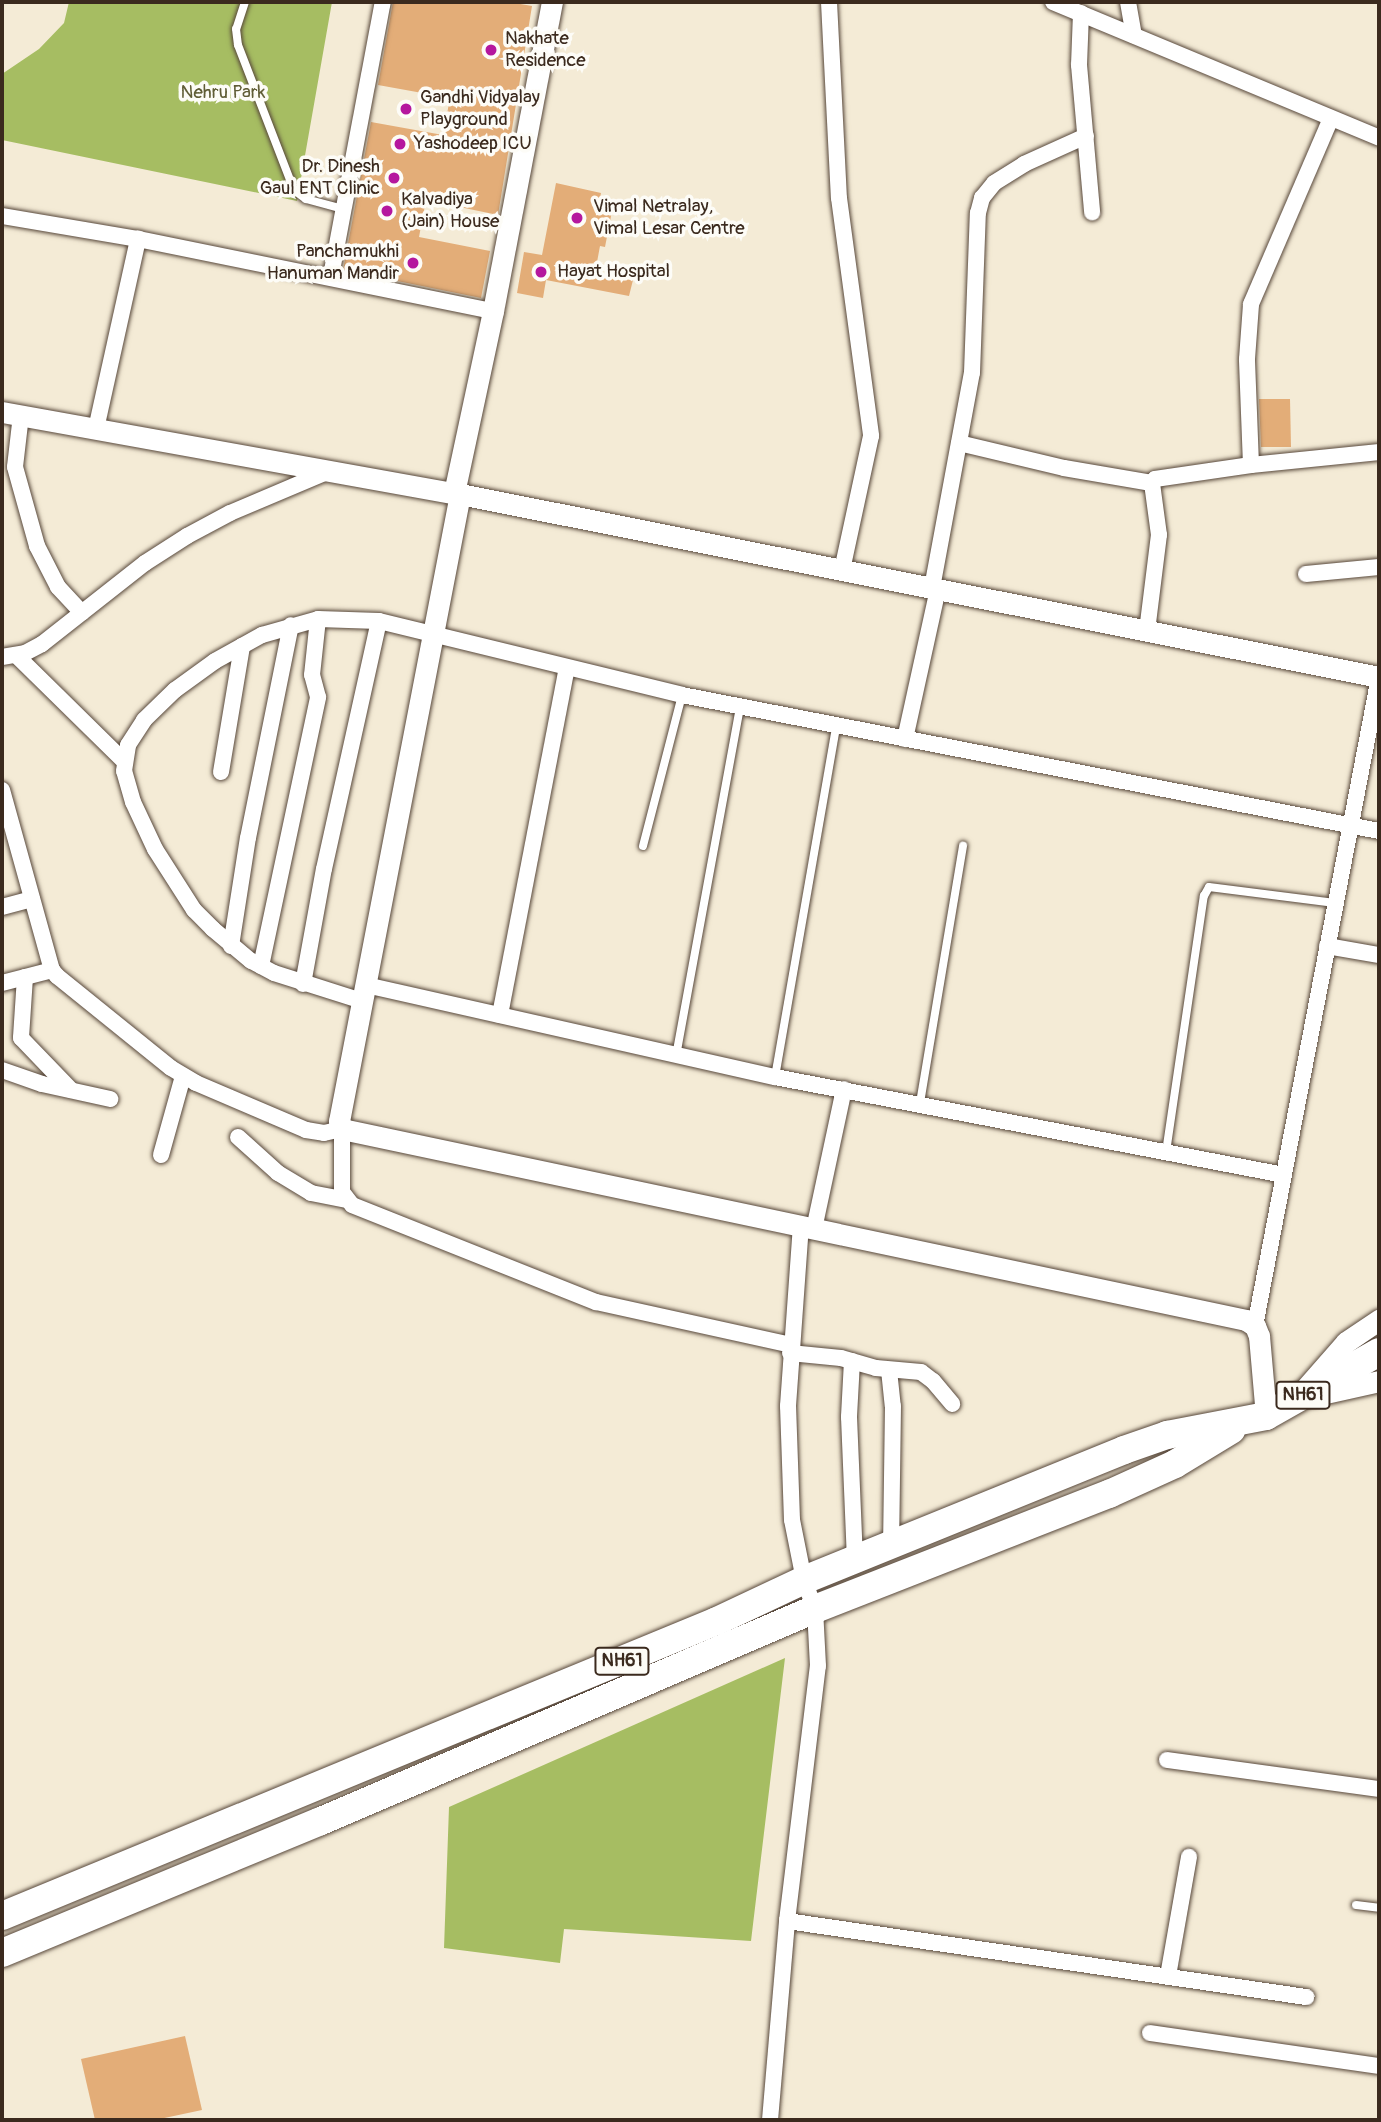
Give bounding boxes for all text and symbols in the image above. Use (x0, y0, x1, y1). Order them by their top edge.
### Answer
place label: Nakhate Residence (505, 28, 586, 72)
marker: Nakhate Residence (483, 42, 499, 58)
park label: Nehru Park (181, 82, 265, 104)
place label: Gandhi Vidyalay Playground (420, 87, 540, 131)
marker: Gandhi Vidyalay Playground (398, 101, 414, 117)
place label: Yashodeep ICU (414, 133, 532, 155)
marker: Yashodeep ICU (392, 136, 408, 152)
place label: Dr. Dinesh Gaul ENT Clinic (260, 156, 380, 200)
marker: Dr. Dinesh Gaul ENT Clinic (386, 170, 402, 186)
place label: Kalvadiya (Jain) House (401, 189, 499, 233)
place label: Vimal Netralay, Vimal Lesar Centre (593, 196, 745, 240)
marker: Kalvadiya (Jain) House (379, 203, 395, 219)
marker: Vimal Netralay, Vimal Lesar Centre (567, 208, 587, 228)
place label: Panchamukhi Hanuman Mandir (267, 241, 399, 285)
marker: Panchamukhi Hanuman Mandir (405, 255, 421, 271)
place label: Hayat Hospital (557, 261, 670, 283)
marker: Hayat Hospital (531, 262, 551, 282)
road number: NH61 (1275, 1380, 1331, 1410)
road number: NH61 (594, 1646, 650, 1676)

